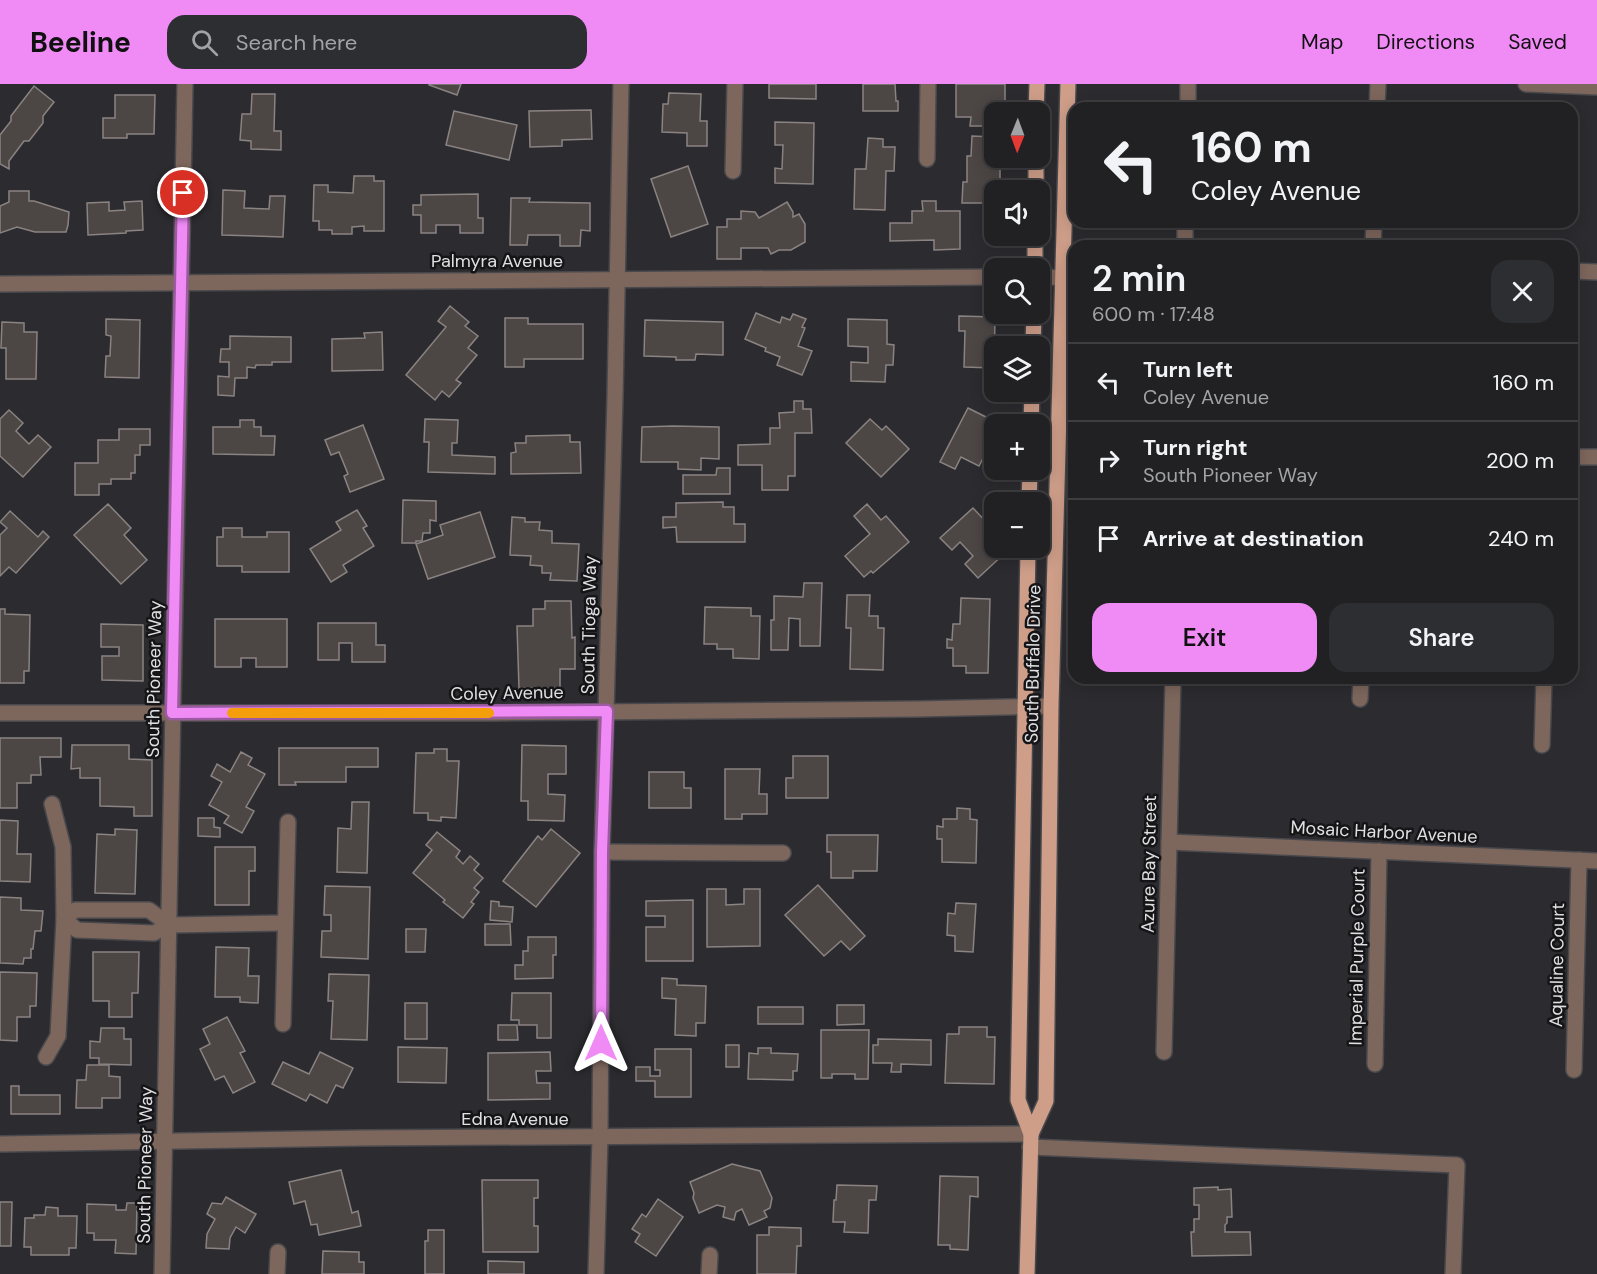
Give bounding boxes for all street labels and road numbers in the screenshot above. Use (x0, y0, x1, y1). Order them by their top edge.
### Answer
street label: Palmyra Avenue (431, 249, 563, 273)
street label: South Tioga Way (576, 555, 602, 695)
street label: South Buffalo Drive (1020, 585, 1046, 743)
street label: South Pioneer Way (141, 600, 167, 758)
street label: Coley Avenue (450, 680, 564, 706)
street label: Azure Bay Street (1136, 795, 1162, 933)
street label: Mosaic Harbor Avenue (1290, 815, 1478, 849)
street label: Imperial Purple Court (1343, 868, 1371, 1046)
street label: Aqualine Court (1544, 903, 1570, 1027)
street label: South Pioneer Way (132, 1086, 158, 1244)
street label: Edna Avenue (461, 1107, 569, 1131)

